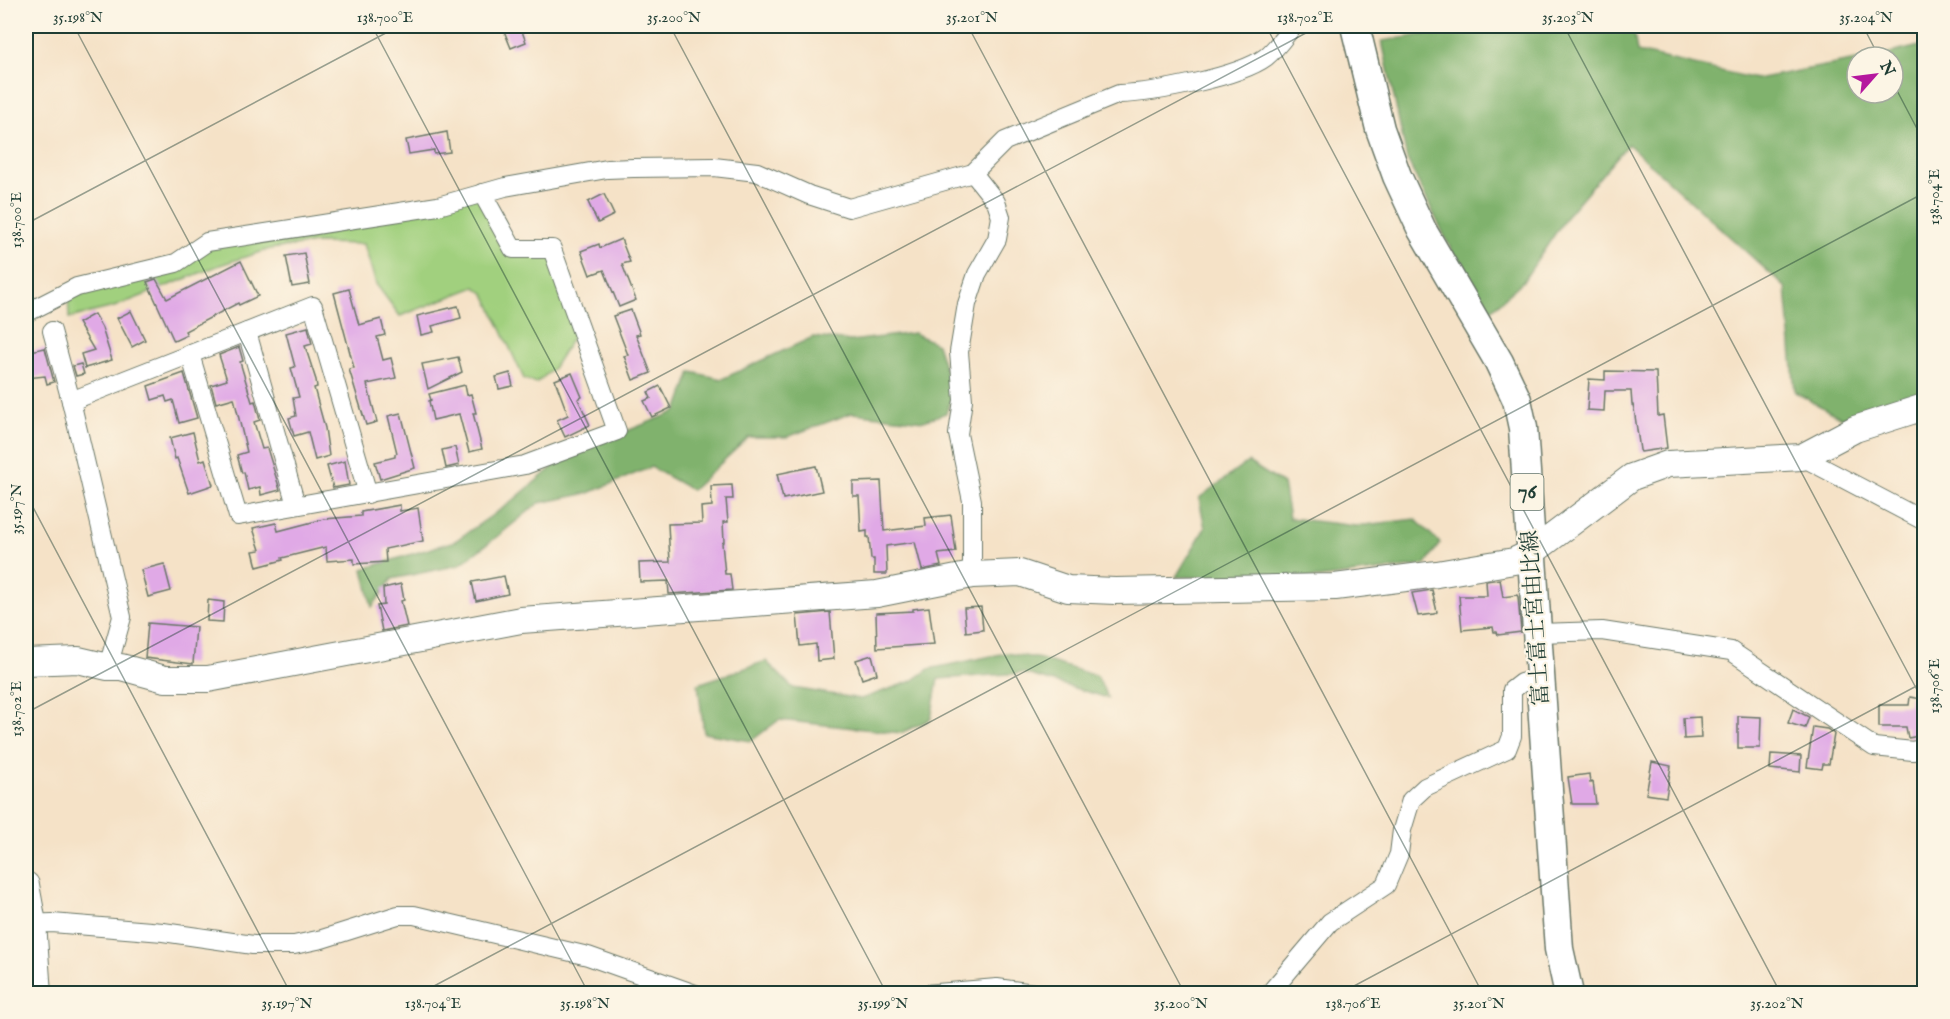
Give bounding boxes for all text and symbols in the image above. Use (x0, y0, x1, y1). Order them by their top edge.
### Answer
text: 35.198°N (53, 8, 103, 27)
text: 138.700°E (357, 8, 413, 27)
text: 35.200°N (647, 8, 701, 27)
text: 35.201°N (946, 8, 998, 27)
text: 138.702°E (1277, 8, 1333, 27)
text: 35.203°N (1542, 8, 1594, 27)
text: 35.204°N (1839, 8, 1893, 27)
north arrow (1845, 45, 1905, 105)
text: N (1874, 57, 1899, 80)
text: 138.704°E (1925, 169, 1944, 225)
text: 138.700°E (7, 192, 26, 248)
road number: 76 (1510, 474, 1544, 510)
text: 35.197°N (7, 483, 26, 535)
street label: 富士富士宮由比線 (1516, 529, 1556, 707)
text: 138.706°E (1925, 658, 1944, 714)
text: 138.702°E (7, 681, 26, 737)
text: 35.197°N (261, 994, 313, 1013)
text: 138.704°E (405, 994, 461, 1013)
text: 35.198°N (560, 994, 610, 1013)
text: 35.199°N (858, 994, 908, 1013)
text: 35.200°N (1154, 994, 1208, 1013)
text: 138.706°E (1325, 994, 1381, 1013)
text: 35.201°N (1453, 994, 1505, 1013)
text: 35.202°N (1750, 994, 1804, 1013)

